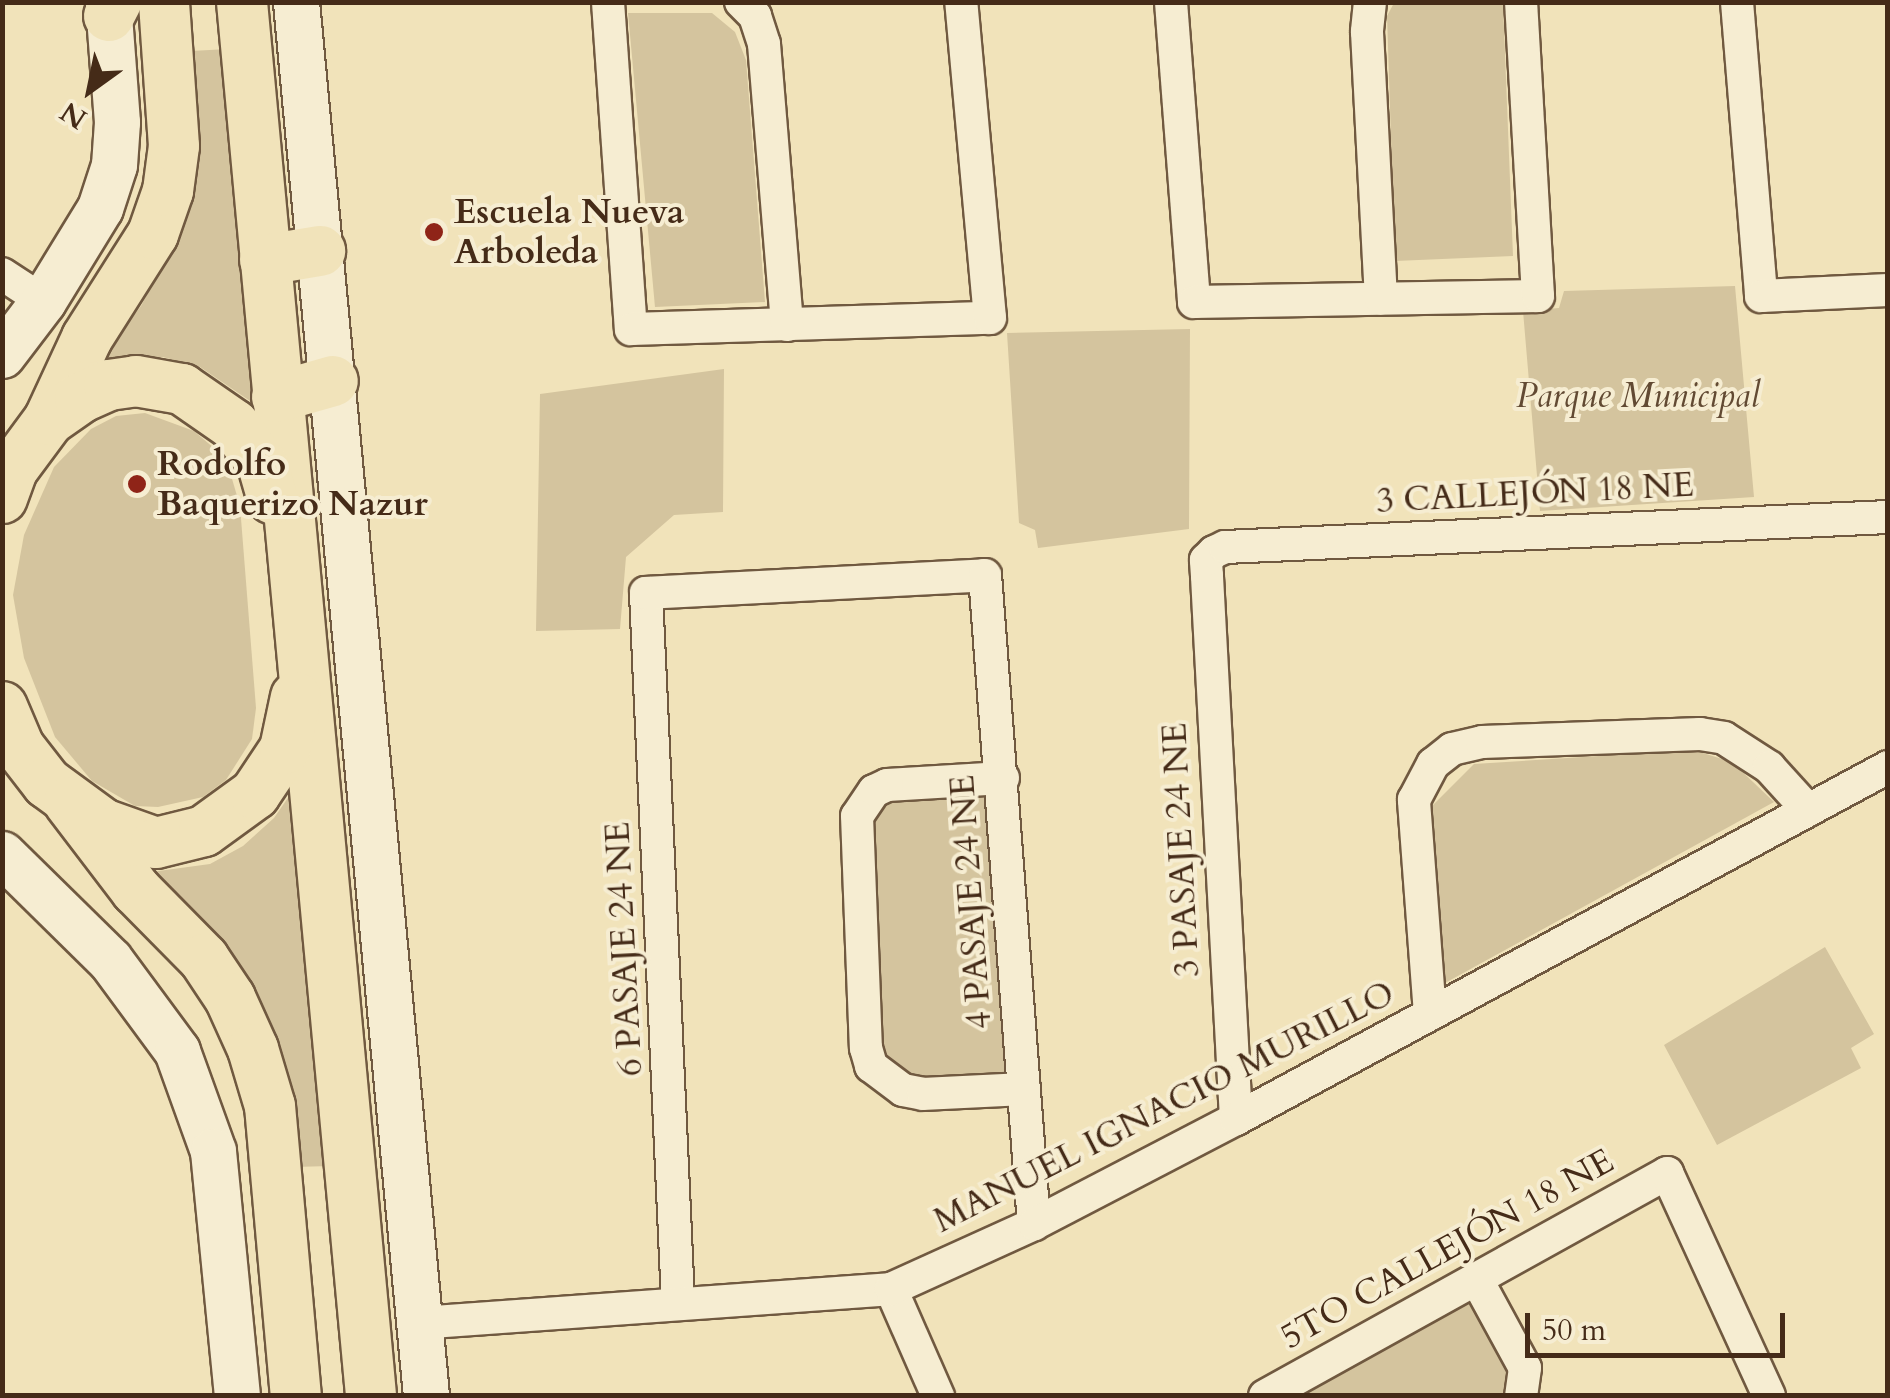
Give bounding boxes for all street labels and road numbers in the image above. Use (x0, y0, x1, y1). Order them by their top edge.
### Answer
street label: 3 CALLEJÓN 18 NE (1375, 464, 1695, 522)
street label: 3 PASAJE 24 NE (1153, 722, 1209, 978)
street label: 4 PASAJE 24 NE (941, 773, 1001, 1031)
street label: 6 PASAJE 24 NE (596, 821, 652, 1077)
street label: MANUEL IGNACIO MURILLO (927, 972, 1401, 1242)
street label: 5TO CALLEJÓN 18 NE (1273, 1140, 1621, 1358)

